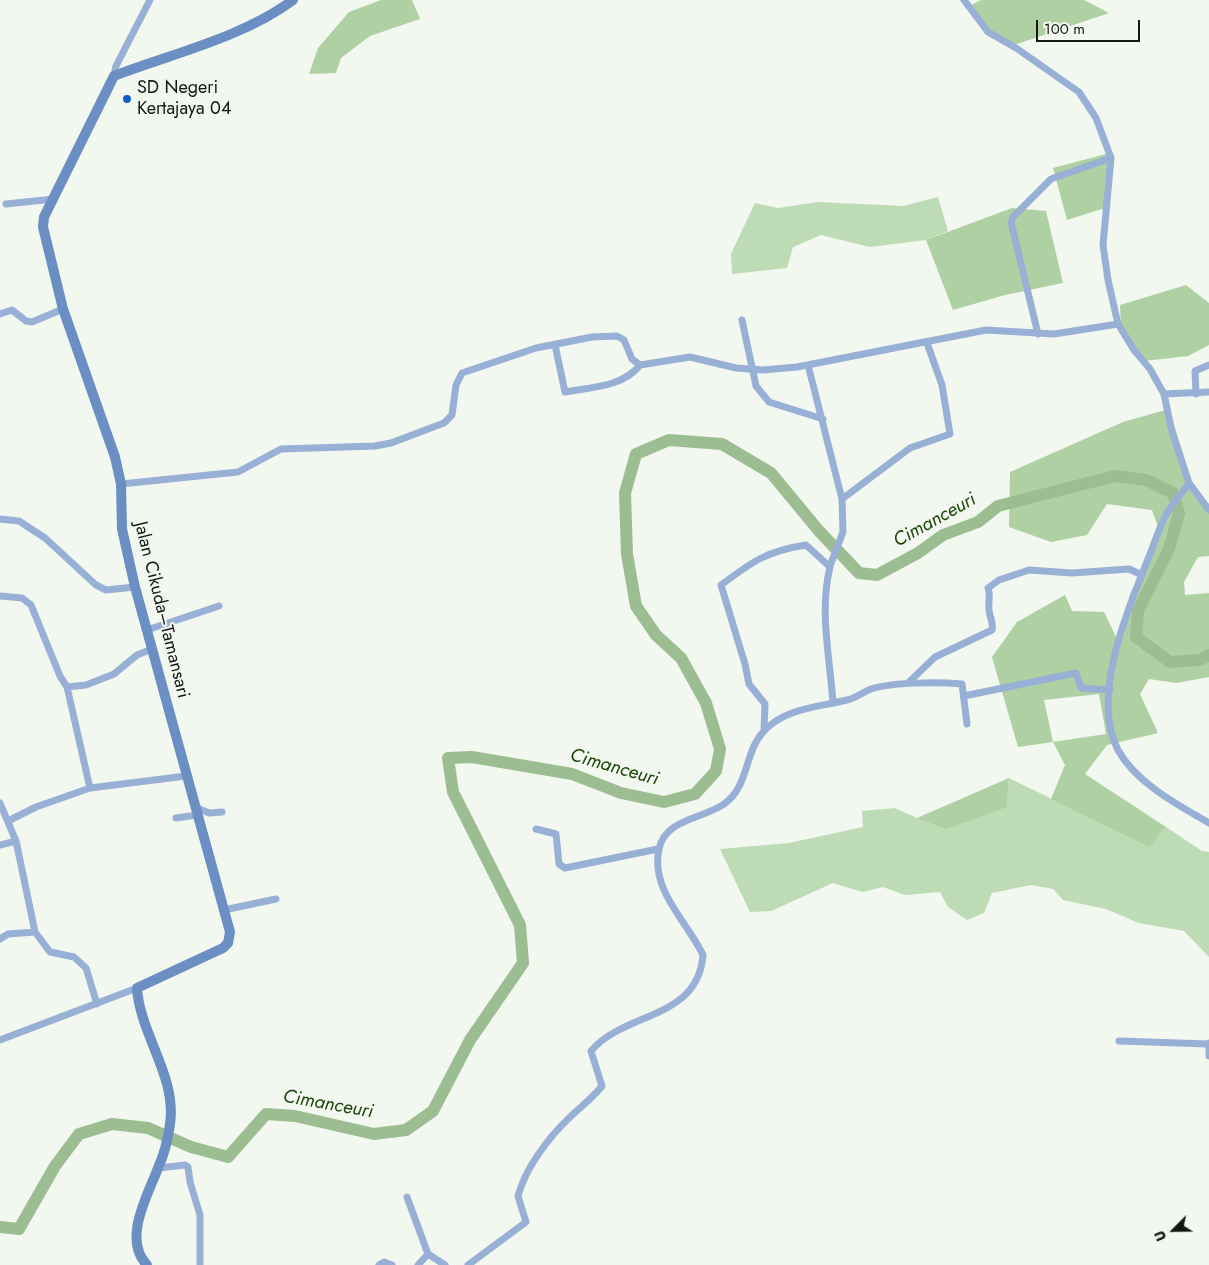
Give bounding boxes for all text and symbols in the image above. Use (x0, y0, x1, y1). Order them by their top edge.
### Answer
scale bar (1039, 10, 1143, 42)
text: 100 m (1044, 18, 1085, 40)
place label: SD Negeri Kertajaya 04 (137, 78, 231, 120)
marker: SD Negeri Kertajaya 04 (121, 93, 133, 105)
water label: Cimanceuri (890, 489, 980, 553)
street label: Jalan Cikuda–Tamansari (129, 519, 193, 701)
water label: Cimanceuri (567, 744, 661, 792)
water label: Cimanceuri (281, 1086, 375, 1124)
north arrow (1149, 1205, 1199, 1255)
text: U (1149, 1227, 1171, 1244)

